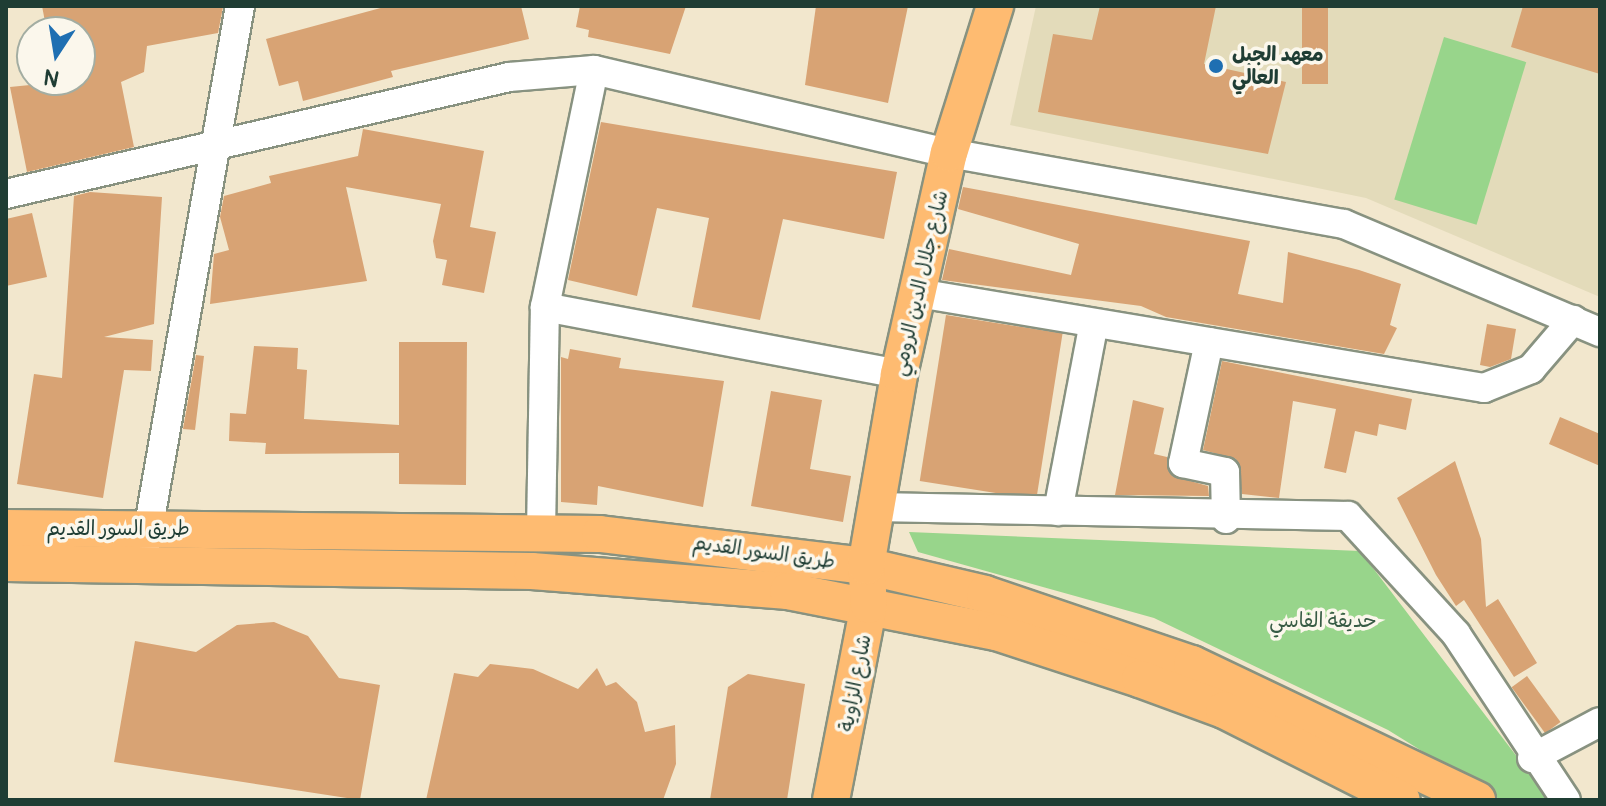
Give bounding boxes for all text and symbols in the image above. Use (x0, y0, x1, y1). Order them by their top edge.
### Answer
north arrow (16, 16, 96, 96)
place label: معهد الجبل العالي (1232, 42, 1324, 89)
marker: معهد الجبل العالي (1207, 57, 1225, 75)
text: N (41, 62, 62, 93)
street label: شارع جلال الدين الرومي (887, 188, 953, 378)
street label: طريق السور القديم (46, 516, 190, 540)
street label: طريق السور القديم (691, 530, 837, 574)
park label: حديقة الفاسي (1269, 608, 1377, 632)
street label: شارع الزاوية (834, 632, 876, 734)

